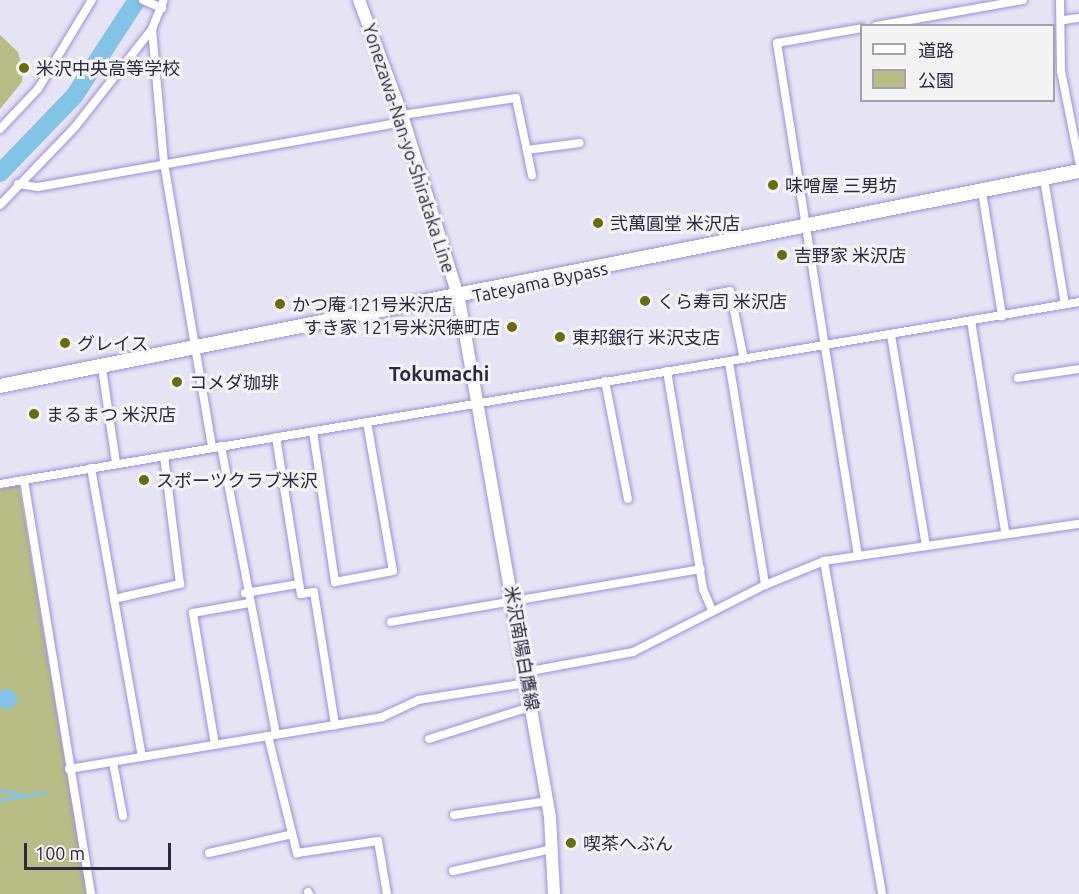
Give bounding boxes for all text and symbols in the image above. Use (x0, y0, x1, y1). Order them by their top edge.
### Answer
street label: Yonezawa-Nan-yo-Shirataka Line (358, 21, 460, 275)
legend (860, 24, 1055, 102)
text: 道路 (918, 40, 954, 60)
place label: 米沢中央高等学校 (36, 57, 180, 79)
marker: 米沢中央高等学校 (17, 61, 31, 75)
text: 公園 (918, 70, 954, 90)
place label: 味噌屋 三男坊 (785, 174, 897, 196)
marker: 味噌屋 三男坊 (766, 178, 780, 192)
place label: 弐萬圓堂 米沢店 (610, 212, 740, 234)
marker: 弐萬圓堂 米沢店 (591, 216, 605, 230)
place label: 吉野家 米沢店 (794, 244, 906, 266)
marker: 吉野家 米沢店 (775, 248, 789, 262)
street label: Tateyama Bypass (470, 257, 610, 307)
place label: くら寿司 米沢店 (657, 290, 787, 312)
place label: かつ庵 121号米沢店 (292, 293, 453, 315)
marker: くら寿司 米沢店 (638, 294, 652, 308)
marker: かつ庵 121号米沢店 (273, 297, 287, 311)
place label: すき家 121号米沢徳町店 (303, 316, 500, 338)
marker: すき家 121号米沢徳町店 (505, 320, 519, 334)
place label: 東邦銀行 米沢支店 (572, 326, 720, 348)
marker: 東邦銀行 米沢支店 (553, 330, 567, 344)
place label: グレイス (77, 332, 149, 354)
marker: グレイス (58, 336, 72, 350)
district label: Tokumachi (389, 361, 489, 385)
place label: コメダ珈琲 (189, 371, 279, 393)
marker: コメダ珈琲 (170, 375, 184, 389)
place label: まるまつ 米沢店 (46, 403, 176, 425)
marker: まるまつ 米沢店 (27, 407, 41, 421)
place label: スポーツクラブ米沢 (156, 469, 318, 491)
marker: スポーツクラブ米沢 (137, 473, 151, 487)
street label: 米沢南陽白鷹線 (500, 584, 544, 712)
scale bar (27, 831, 174, 869)
place label: 喫茶へぶん (583, 832, 673, 854)
marker: 喫茶へぶん (564, 836, 578, 850)
text: 100 m (35, 843, 85, 863)

